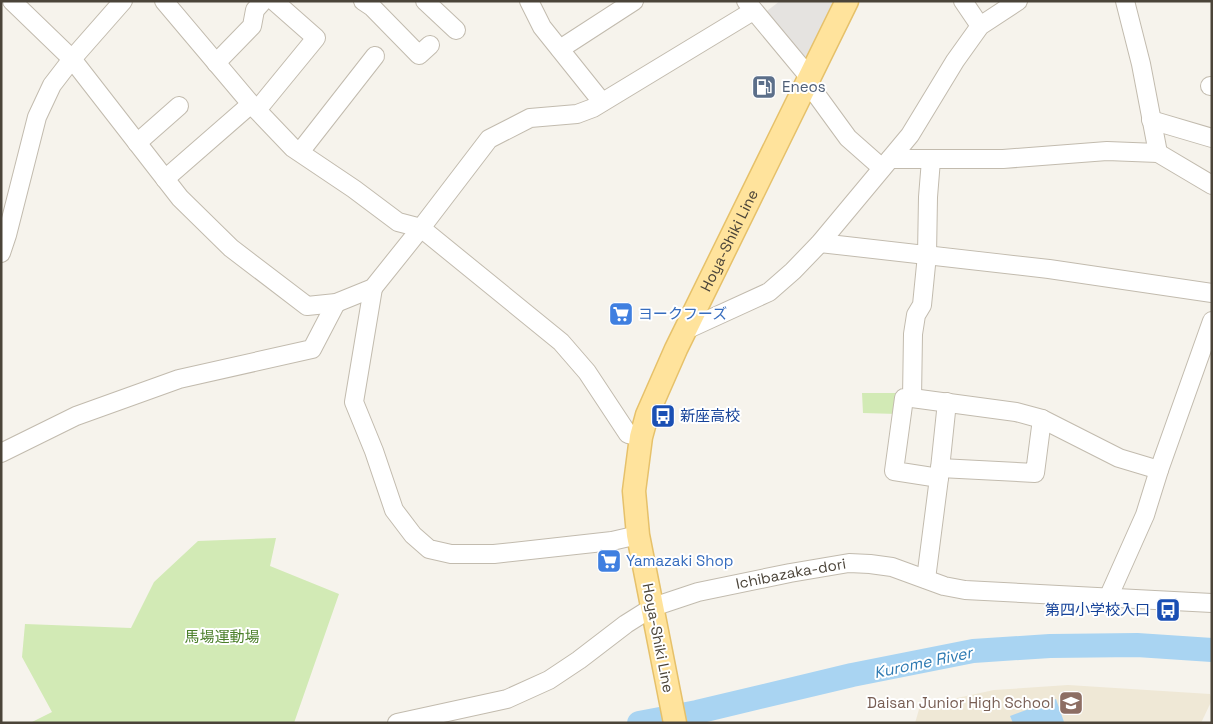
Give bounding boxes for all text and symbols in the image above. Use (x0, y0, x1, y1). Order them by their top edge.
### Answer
fuel station icon: Eneos (751, 74, 777, 100)
place label: Eneos (782, 77, 826, 96)
street label: Hoya-Shiki Line (696, 186, 762, 294)
supermarket icon: ヨークフーズ (608, 301, 634, 327)
place label: ヨークフーズ (638, 304, 727, 323)
bus stop icon: 新座高校 (650, 403, 676, 429)
place label: 新座高校 (680, 406, 740, 425)
supermarket icon: Yamazaki Shop (596, 548, 622, 574)
place label: Yamazaki Shop (626, 551, 733, 570)
street label: Ichibazaka-dori (734, 554, 847, 593)
street label: Hoya-Shiki Line (639, 582, 678, 694)
bus stop icon: 第四小学校入口 (1155, 597, 1181, 623)
place label: 第四小学校入口 (1045, 600, 1150, 619)
park label: 馬場運動場 (184, 627, 260, 646)
water label: Kurome River (872, 641, 976, 683)
school or university icon: Daisan Junior High School (1058, 690, 1084, 716)
place label: Daisan Junior High School (867, 693, 1054, 712)

